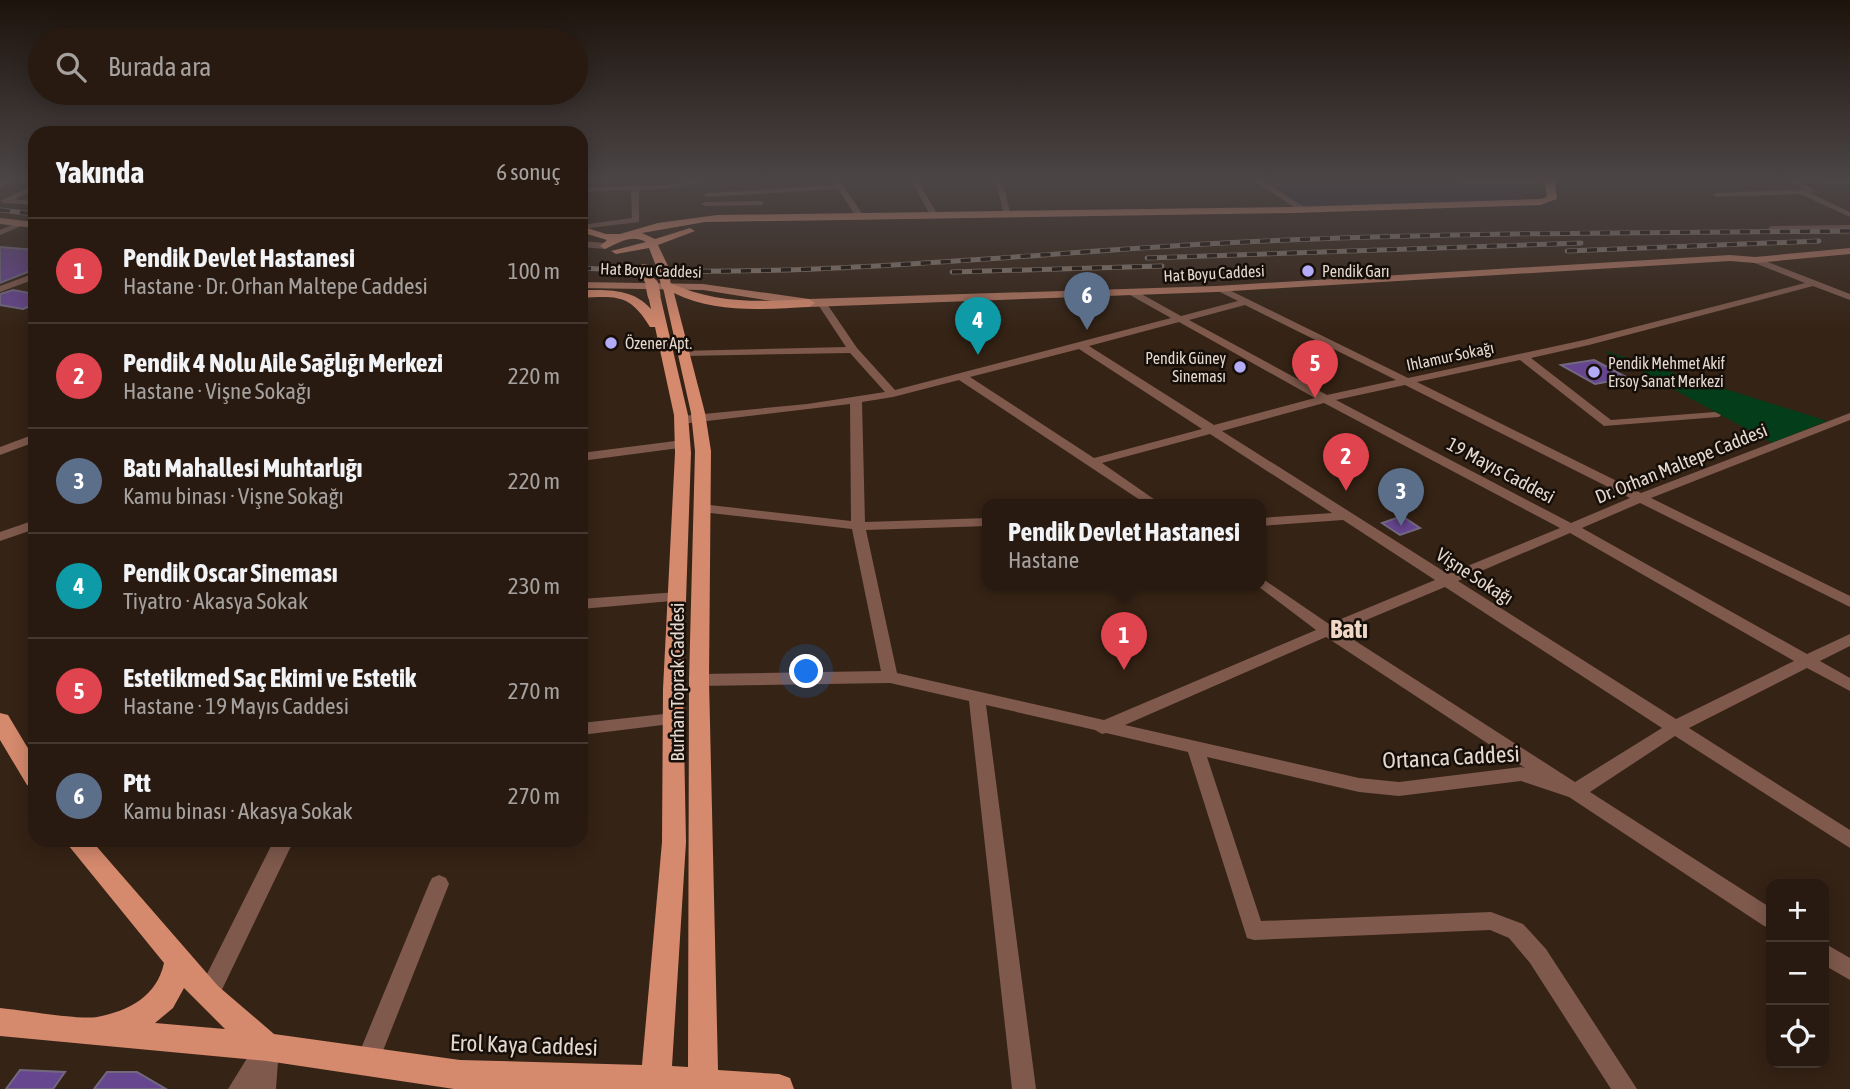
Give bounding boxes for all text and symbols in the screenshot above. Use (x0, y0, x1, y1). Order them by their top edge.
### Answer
search box (28, 28, 588, 105)
icon: search (52, 48, 90, 86)
text: Burada ara (108, 52, 211, 82)
text: Yakında (56, 155, 144, 189)
text: 6 sonuç (496, 159, 560, 185)
text: Pendik Devlet Hastanesi (123, 243, 355, 273)
text: 1 (74, 258, 84, 284)
text: 100 m (508, 258, 560, 284)
street label: Hat Boyu Caddesi (600, 259, 702, 282)
street label: Hat Boyu Caddesi (1163, 261, 1265, 286)
place label: Pendik Garı (1322, 262, 1390, 280)
marker: Pendik Garı (1300, 263, 1316, 279)
pin: 6 (1064, 272, 1110, 330)
text: Hastane · Dr. Orhan Maltepe Caddesi (123, 273, 428, 299)
pin: 4 (955, 297, 1001, 355)
place label: Özener Apt. (625, 334, 692, 353)
marker: Özener Apt. (603, 335, 619, 351)
street label: Ihlamur Sokağı (1405, 338, 1496, 375)
pin: 5 (1292, 340, 1338, 398)
text: Pendik 4 Nolu Aile Sağlığı Merkezi (123, 348, 443, 378)
place label: Pendik Güney Sineması (1145, 349, 1226, 385)
place label: Pendik Mehmet Akif Ersoy Sanat Merkezi (1608, 354, 1726, 391)
marker: Pendik Güney Sineması (1232, 359, 1248, 375)
text: 2 (74, 363, 84, 389)
text: 220 m (508, 363, 560, 389)
marker: Pendik Mehmet Akif Ersoy Sanat Merkezi (1586, 364, 1602, 380)
text: Hastane · Vişne Sokağı (123, 378, 311, 404)
street label: Dr. Orhan Maltepe Caddesi (1592, 418, 1770, 508)
street label: 19 Mayıs Caddesi (1443, 432, 1559, 508)
pin: 2 (1323, 433, 1369, 491)
text: Batı Mahallesi Muhtarlığı (123, 453, 363, 483)
text: 3 (74, 468, 84, 494)
text: 220 m (508, 468, 560, 494)
pin: 3 (1378, 468, 1424, 526)
text: Kamu binası · Vişne Sokağı (123, 483, 344, 509)
popup (982, 499, 1266, 590)
text: Pendik Devlet Hastanesi (1008, 517, 1240, 547)
street label: Vişne Sokağı (1432, 543, 1518, 609)
text: Hastane (1008, 547, 1079, 573)
text: Pendik Oscar Sineması (123, 558, 338, 588)
text: 4 (74, 573, 84, 599)
text: 230 m (508, 573, 560, 599)
text: Tiyatro · Akasya Sokak (123, 588, 308, 614)
street label: Burhan Toprak Caddesi (666, 603, 688, 761)
pin: 1 (1101, 612, 1147, 670)
district label: Batı (1330, 614, 1368, 644)
your location (789, 654, 823, 688)
text: Estetikmed Saç Ekimi ve Estetik (123, 663, 416, 693)
text: 5 (74, 678, 84, 704)
text: 270 m (508, 678, 560, 704)
text: Hastane · 19 Mayıs Caddesi (123, 693, 349, 719)
street label: Ortanca Caddesi (1382, 740, 1520, 774)
text: Ptt (123, 768, 151, 798)
text: 6 (74, 783, 84, 809)
text: 270 m (508, 783, 560, 809)
text: Kamu binası · Akasya Sokak (123, 798, 353, 824)
map controls (1766, 879, 1829, 1068)
button: + (1766, 879, 1829, 942)
button: − (1766, 942, 1829, 1005)
button: locate (1766, 1005, 1829, 1068)
street label: Erol Kaya Caddesi (450, 1029, 598, 1061)

